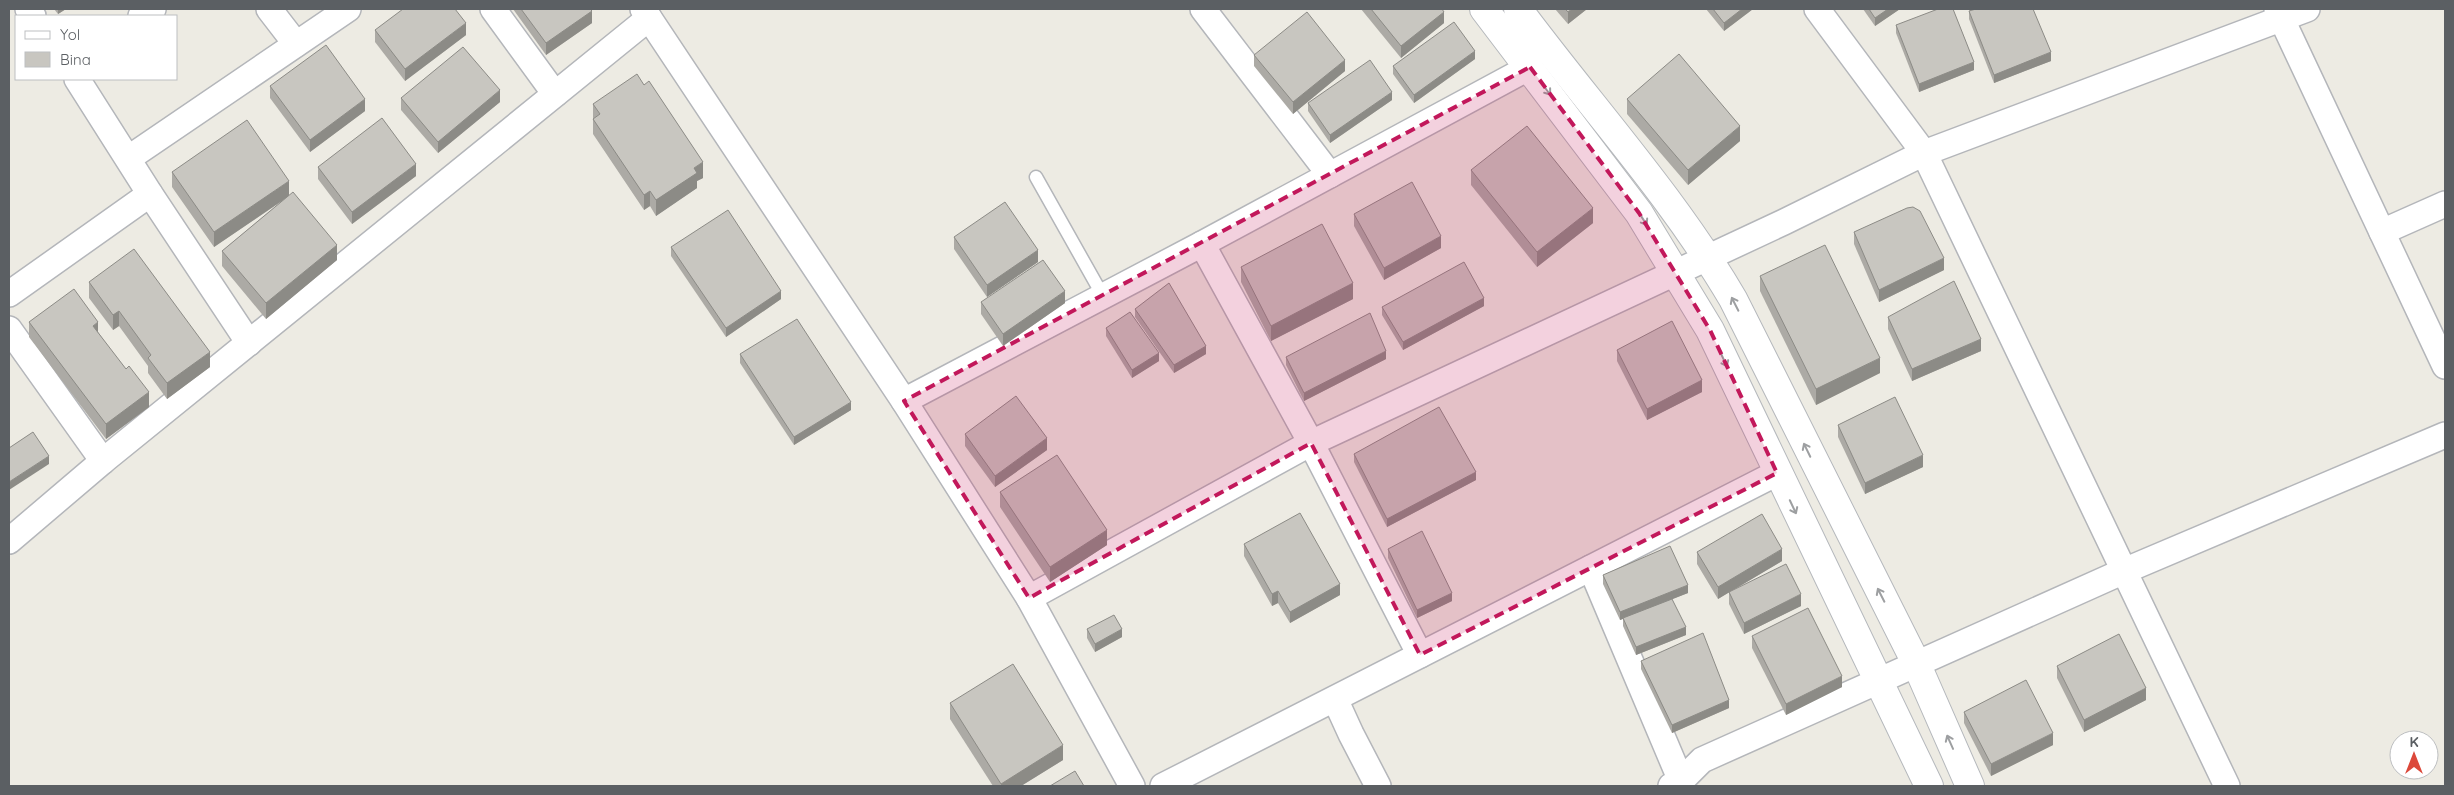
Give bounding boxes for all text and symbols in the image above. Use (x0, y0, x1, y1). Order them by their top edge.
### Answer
legend (15, 15, 178, 80)
text: Yol (60, 25, 80, 44)
text: Bina (60, 50, 91, 69)
one-way arrow (1541, 82, 1551, 96)
one-way arrow (1638, 212, 1648, 226)
one-way arrow (1730, 297, 1740, 312)
one-way arrow (1719, 352, 1729, 367)
one-way arrow (1802, 443, 1811, 458)
one-way arrow (1789, 499, 1799, 514)
one-way arrow (1876, 587, 1886, 602)
north arrow (2389, 730, 2439, 780)
text: K (2409, 733, 2419, 751)
one-way arrow (1945, 735, 1955, 750)

